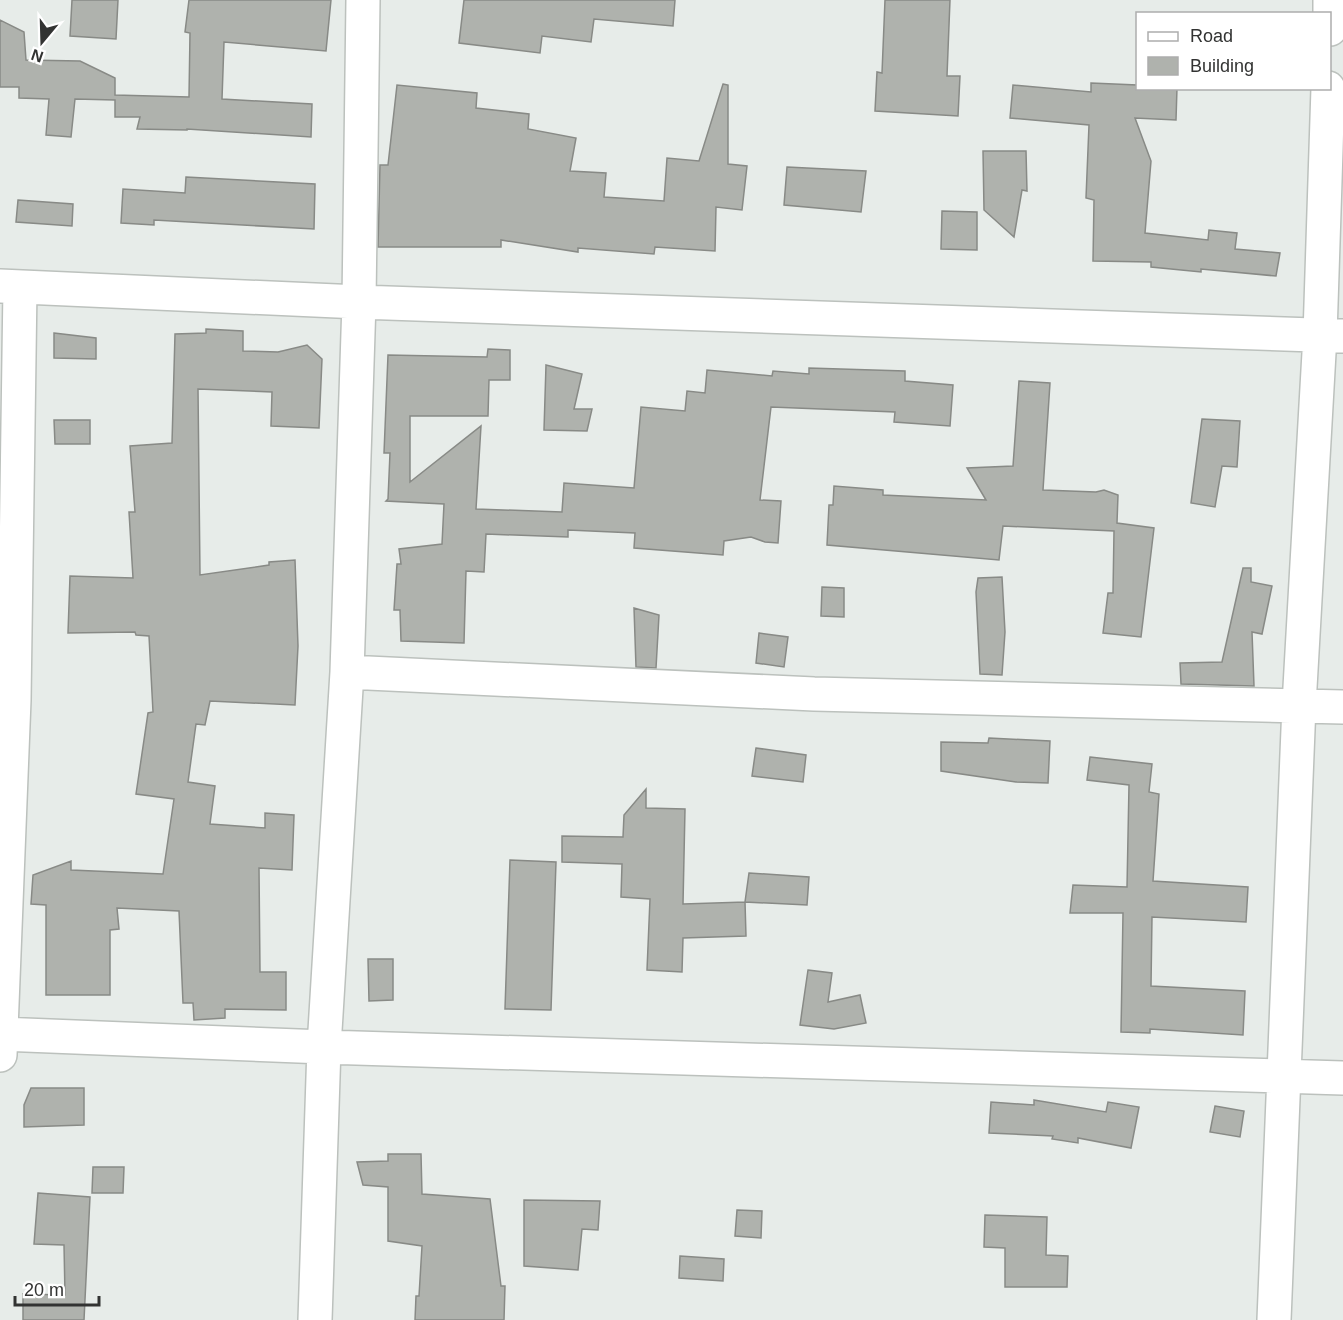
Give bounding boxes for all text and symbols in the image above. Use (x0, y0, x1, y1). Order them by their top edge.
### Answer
north arrow (12, 12, 72, 72)
legend (1136, 12, 1331, 90)
text: Road (1190, 26, 1233, 46)
text: N (29, 46, 46, 66)
text: Building (1190, 56, 1254, 76)
scale bar (15, 1269, 99, 1307)
text: 20 m (24, 1280, 64, 1300)

